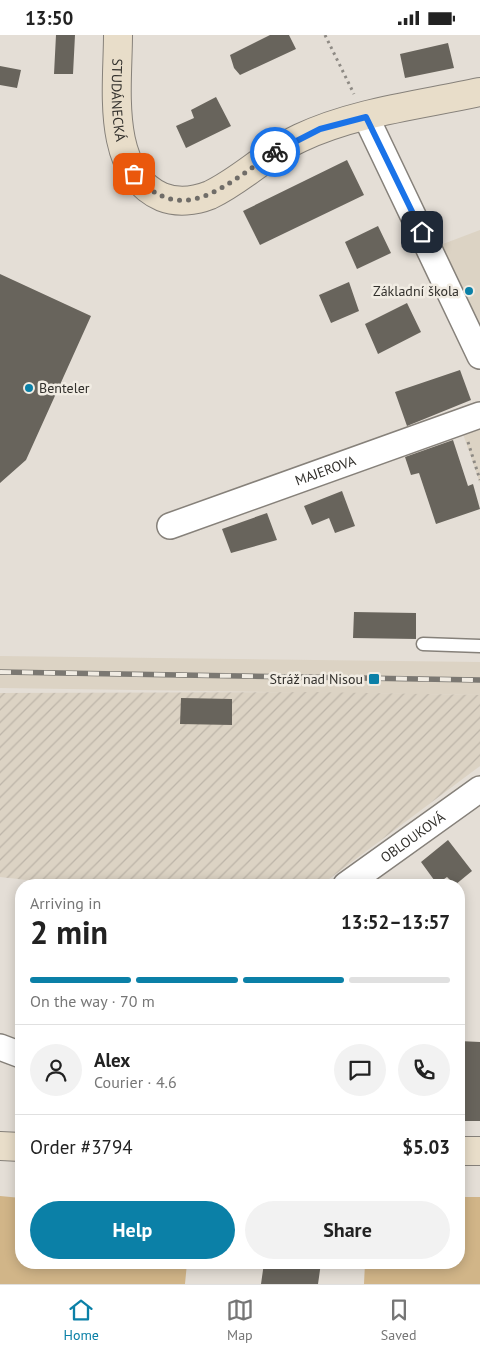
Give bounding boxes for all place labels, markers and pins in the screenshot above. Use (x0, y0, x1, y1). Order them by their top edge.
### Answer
pin (113, 153, 155, 195)
pin (401, 211, 443, 253)
place label: Základní škola (373, 282, 459, 300)
marker: Základní škola (463, 285, 475, 297)
place label: Benteler (39, 379, 90, 397)
marker: Benteler (23, 382, 35, 394)
place label: Stráž nad Nisou (270, 670, 363, 688)
marker: Stráž nad Nisou (367, 672, 381, 686)

